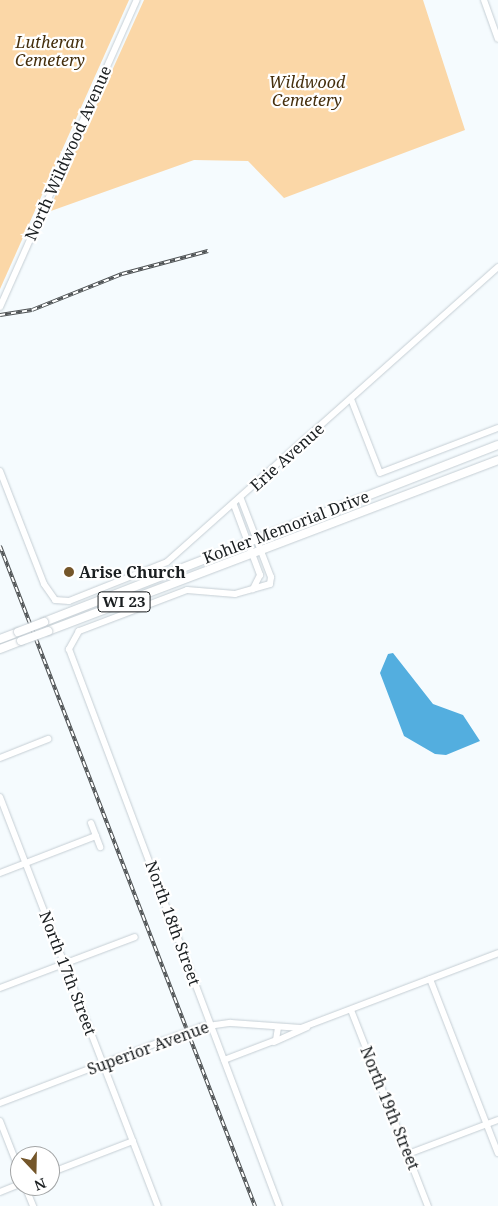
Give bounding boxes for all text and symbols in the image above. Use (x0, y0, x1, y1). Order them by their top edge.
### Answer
park label: Lutheran Cemetery (15, 32, 85, 70)
street label: North Wildwood Avenue (21, 63, 115, 243)
park label: Wildwood Cemetery (269, 72, 345, 110)
street label: Erie Avenue (246, 419, 328, 495)
street label: Kohler Memorial Drive (200, 486, 372, 568)
place label: Arise Church (79, 562, 186, 582)
marker: Arise Church (63, 566, 75, 578)
road number: WI 23 (96, 590, 152, 614)
street label: North 18th Street (142, 858, 204, 988)
street label: North 17th Street (35, 908, 101, 1038)
street label: Superior Avenue (85, 1017, 211, 1079)
street label: North 19th Street (356, 1043, 424, 1173)
north arrow (10, 1146, 60, 1196)
text: N (32, 1174, 49, 1195)

